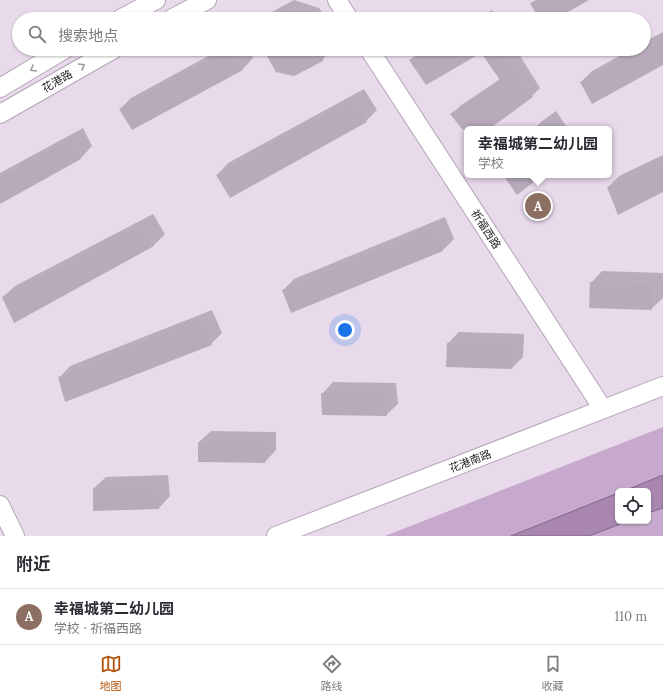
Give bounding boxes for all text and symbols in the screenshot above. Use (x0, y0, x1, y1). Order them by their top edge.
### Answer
search box (12, 12, 651, 56)
icon: search (26, 23, 48, 45)
text: 搜索地点 (58, 26, 118, 45)
one-way arrow (30, 64, 37, 71)
one-way arrow (78, 64, 85, 71)
street label: 花港路 (39, 67, 75, 95)
popup (464, 126, 612, 178)
text: 幸福城第二幼儿园 (478, 134, 598, 153)
text: 学校 (478, 155, 504, 172)
pin: A (525, 191, 551, 221)
street label: 祈福西路 (468, 207, 504, 251)
your location (335, 320, 355, 340)
street label: 花港南路 (447, 447, 493, 475)
map controls (615, 488, 651, 524)
button: locate (615, 488, 651, 524)
text: 附近 (16, 553, 50, 575)
text: 幸福城第二幼儿园 (54, 599, 174, 618)
text: A (25, 608, 33, 625)
text: 110 m (614, 608, 647, 625)
text: 学校 · 祈福西路 (54, 620, 142, 637)
tab: 地图 (100, 653, 122, 693)
tab: 路线 (321, 653, 343, 693)
tab: 收藏 (542, 653, 564, 693)

